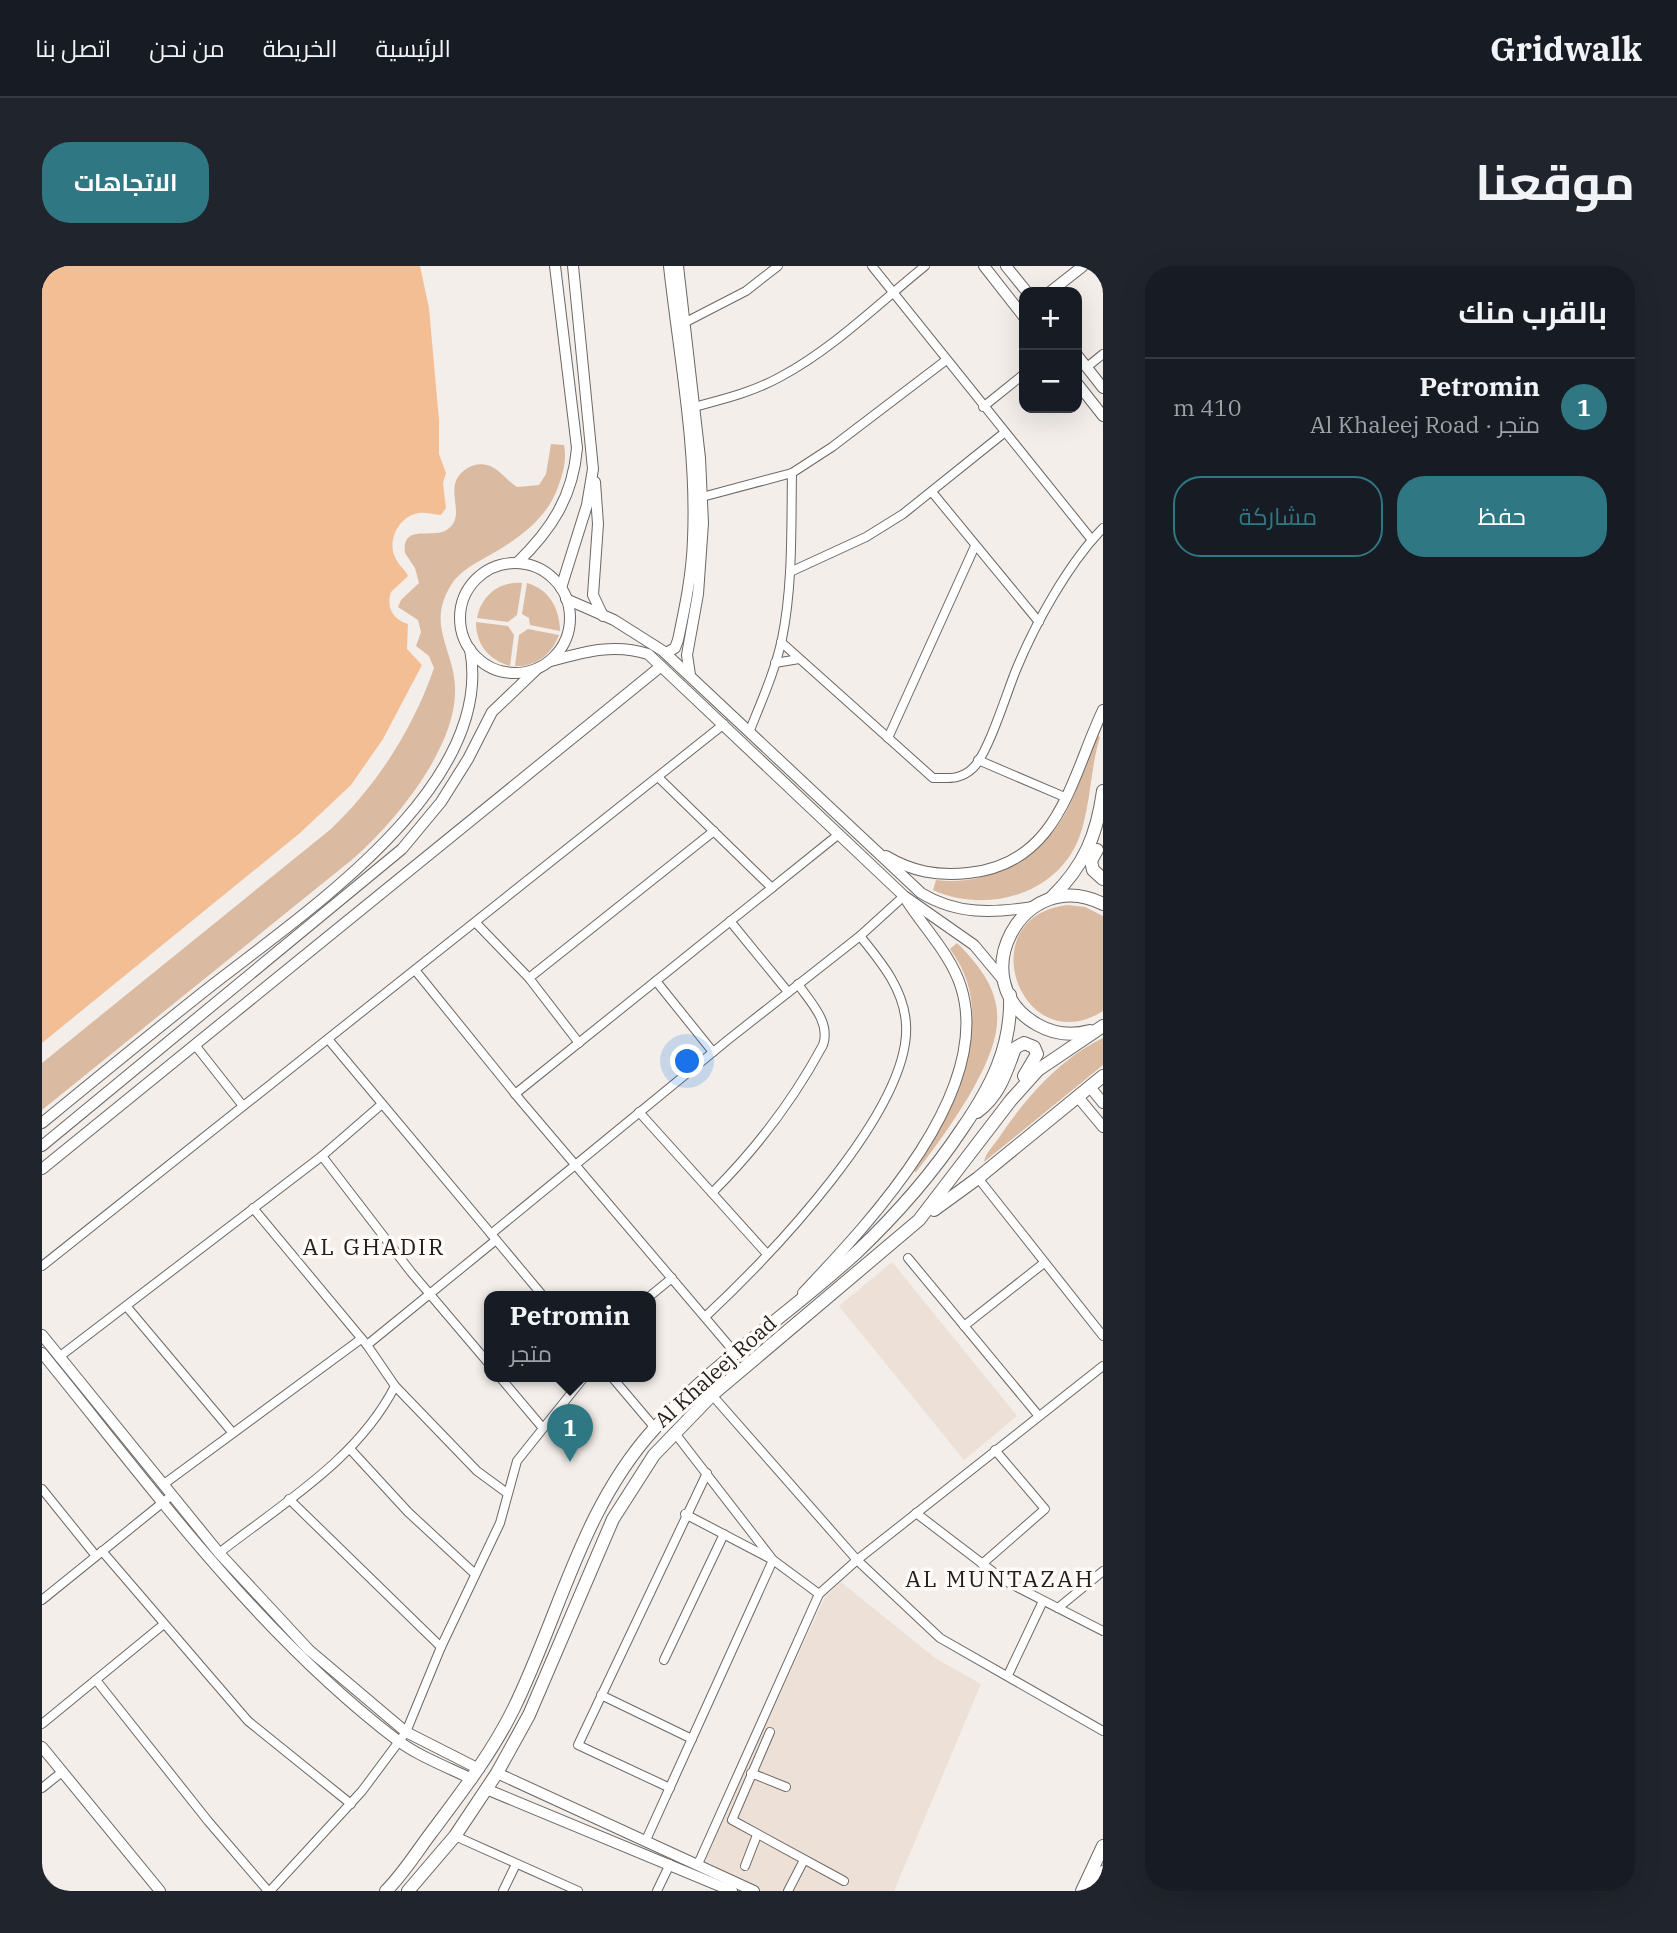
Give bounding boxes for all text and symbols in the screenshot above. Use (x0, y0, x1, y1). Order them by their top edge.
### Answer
text: Gridwalk (1490, 27, 1642, 70)
text: اتصل بنا (35, 32, 111, 64)
text: من نحن (149, 32, 225, 64)
text: الخريطة (263, 32, 338, 64)
text: الرئيسية (376, 32, 451, 64)
button: الاتجاهات (42, 142, 209, 223)
text: موقعنا (1475, 150, 1635, 213)
map controls (1019, 287, 1082, 413)
button: + (1019, 287, 1082, 350)
text: بالقرب منك (1459, 292, 1607, 331)
button: − (1019, 350, 1082, 413)
text: Petromin (1419, 369, 1540, 403)
text: 410 m (1173, 392, 1242, 422)
text: 1 (1577, 392, 1591, 422)
text: متجر · Al Khaleej Road (1310, 409, 1540, 439)
button: مشاركة (1173, 476, 1383, 557)
button: حفظ (1397, 476, 1607, 557)
your location (670, 1044, 704, 1078)
district label: AL GHADIR (303, 1231, 445, 1261)
popup (484, 1291, 656, 1382)
text: Petromin (510, 1298, 630, 1332)
street label: Al Khaleej Road (648, 1309, 782, 1433)
text: متجر (510, 1338, 552, 1368)
pin: 1 (547, 1404, 593, 1462)
district label: AL MUNTAZAH (905, 1563, 1095, 1593)

